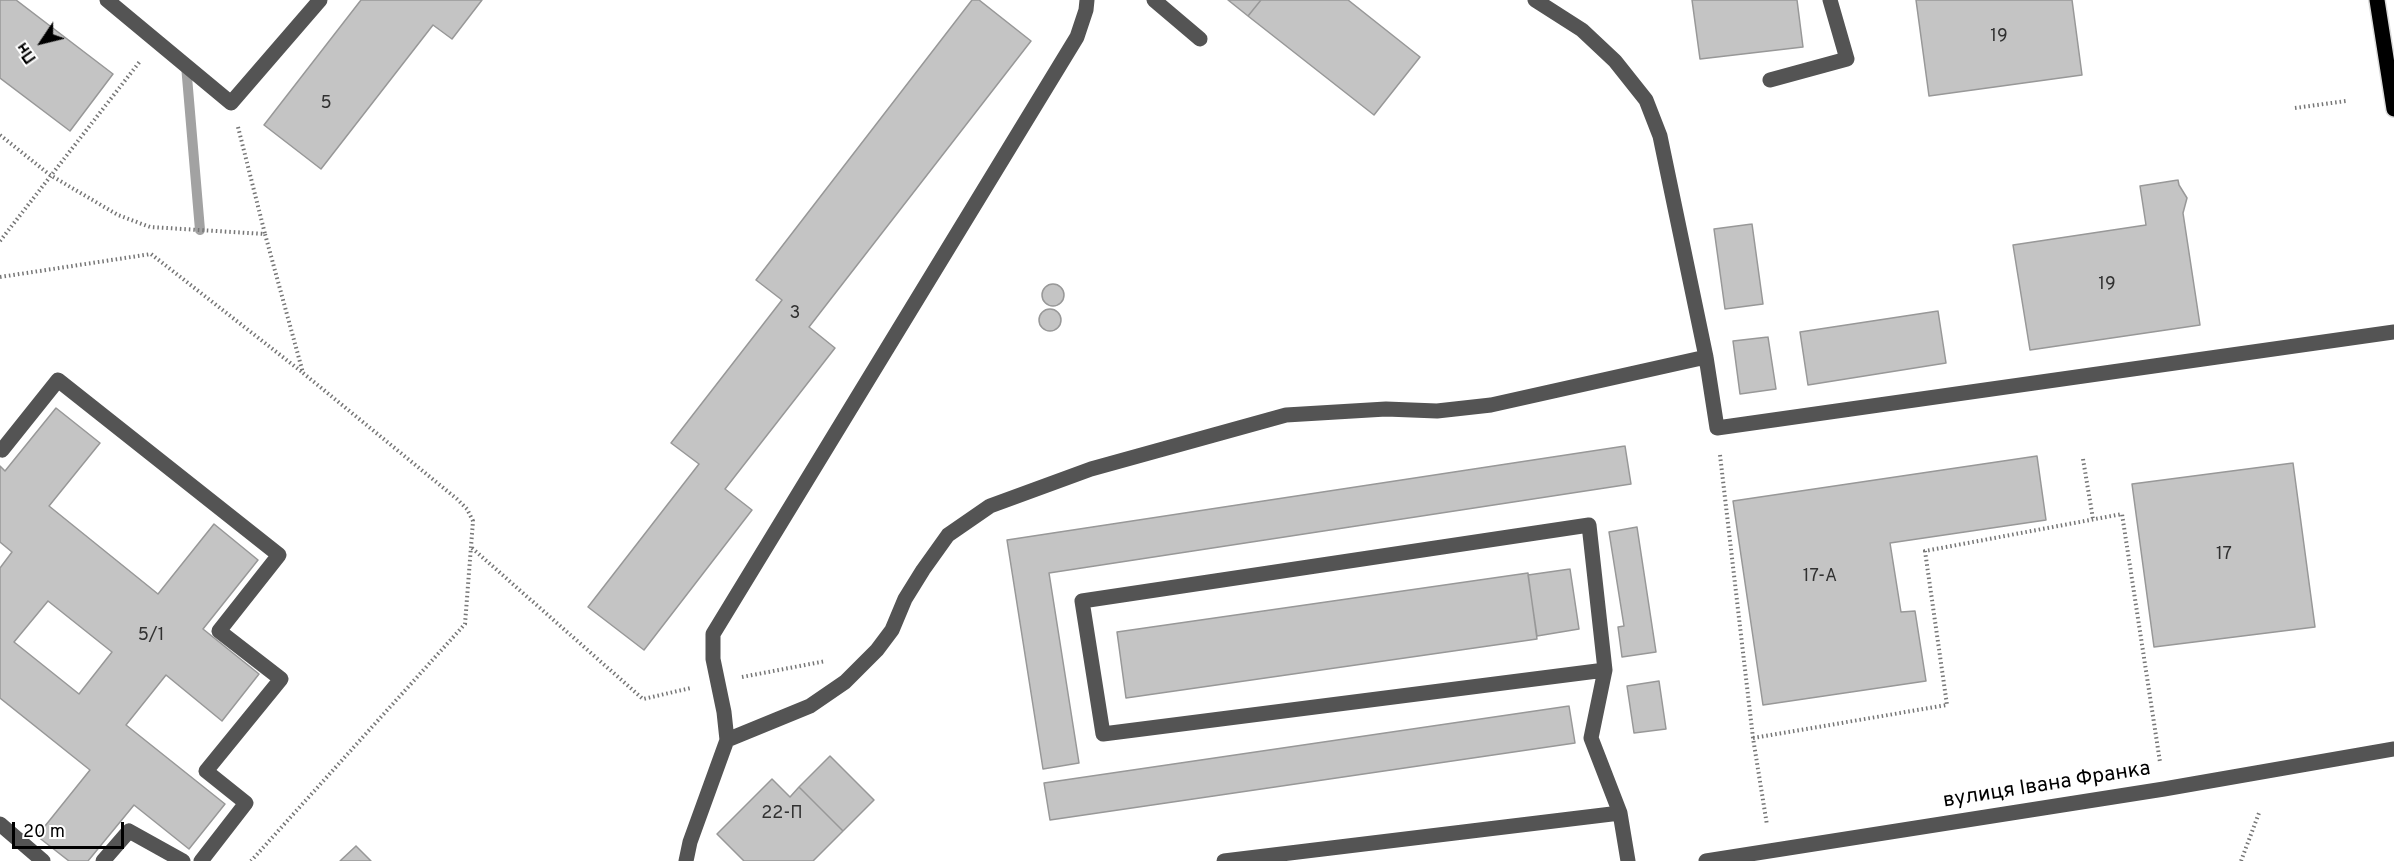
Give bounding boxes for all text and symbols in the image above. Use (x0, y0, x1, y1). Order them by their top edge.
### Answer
north arrow (12, 12, 72, 72)
house number: 19 (1990, 26, 2008, 48)
text: Пн (13, 38, 42, 67)
house number: 5 (320, 93, 332, 115)
house number: 19 (2098, 274, 2116, 296)
house number: 3 (790, 303, 800, 325)
house number: 17 (2216, 544, 2232, 566)
house number: 17-А (1803, 566, 1837, 588)
house number: 5/1 (138, 625, 164, 647)
street label: вулиця Івана Франка (1941, 757, 2153, 815)
house number: 22-П (761, 803, 803, 825)
scale bar (15, 810, 128, 848)
text: 20 m (23, 821, 65, 844)

